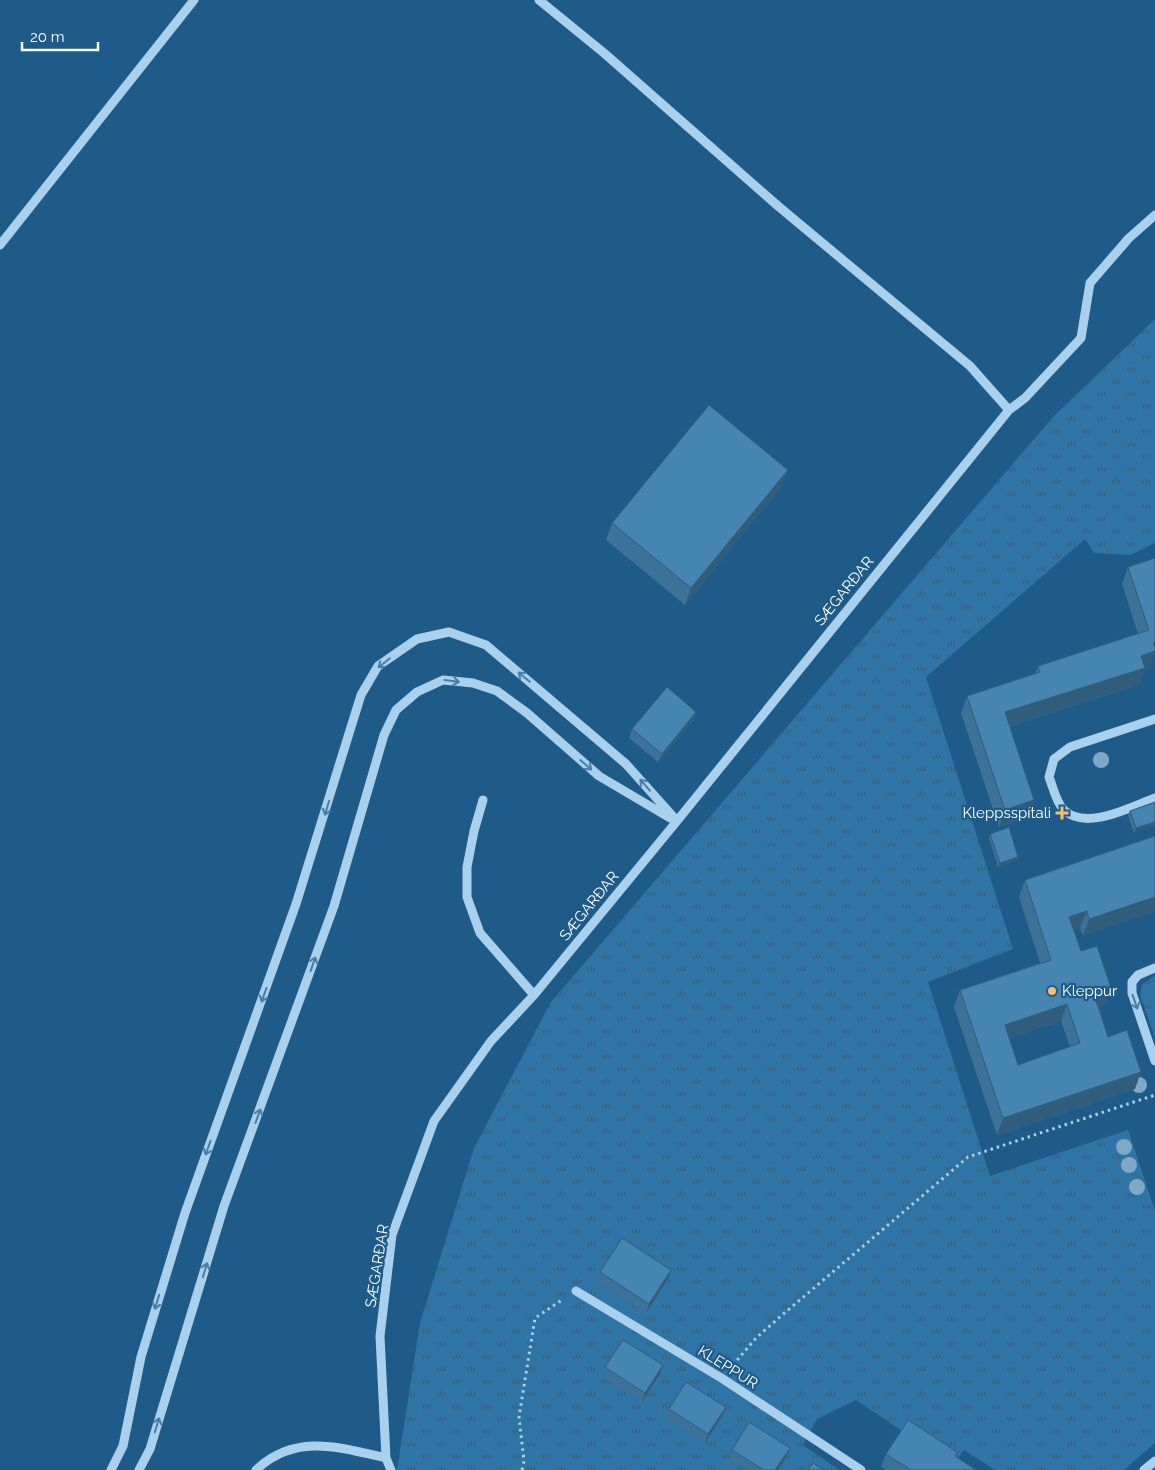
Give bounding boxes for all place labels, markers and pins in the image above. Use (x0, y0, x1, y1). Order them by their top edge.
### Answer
place label: Kleppsspítali (962, 804, 1051, 822)
marker: Kleppsspítali (1055, 806, 1069, 820)
place label: Kleppur (1062, 982, 1118, 1000)
marker: Kleppur (1046, 985, 1058, 997)

